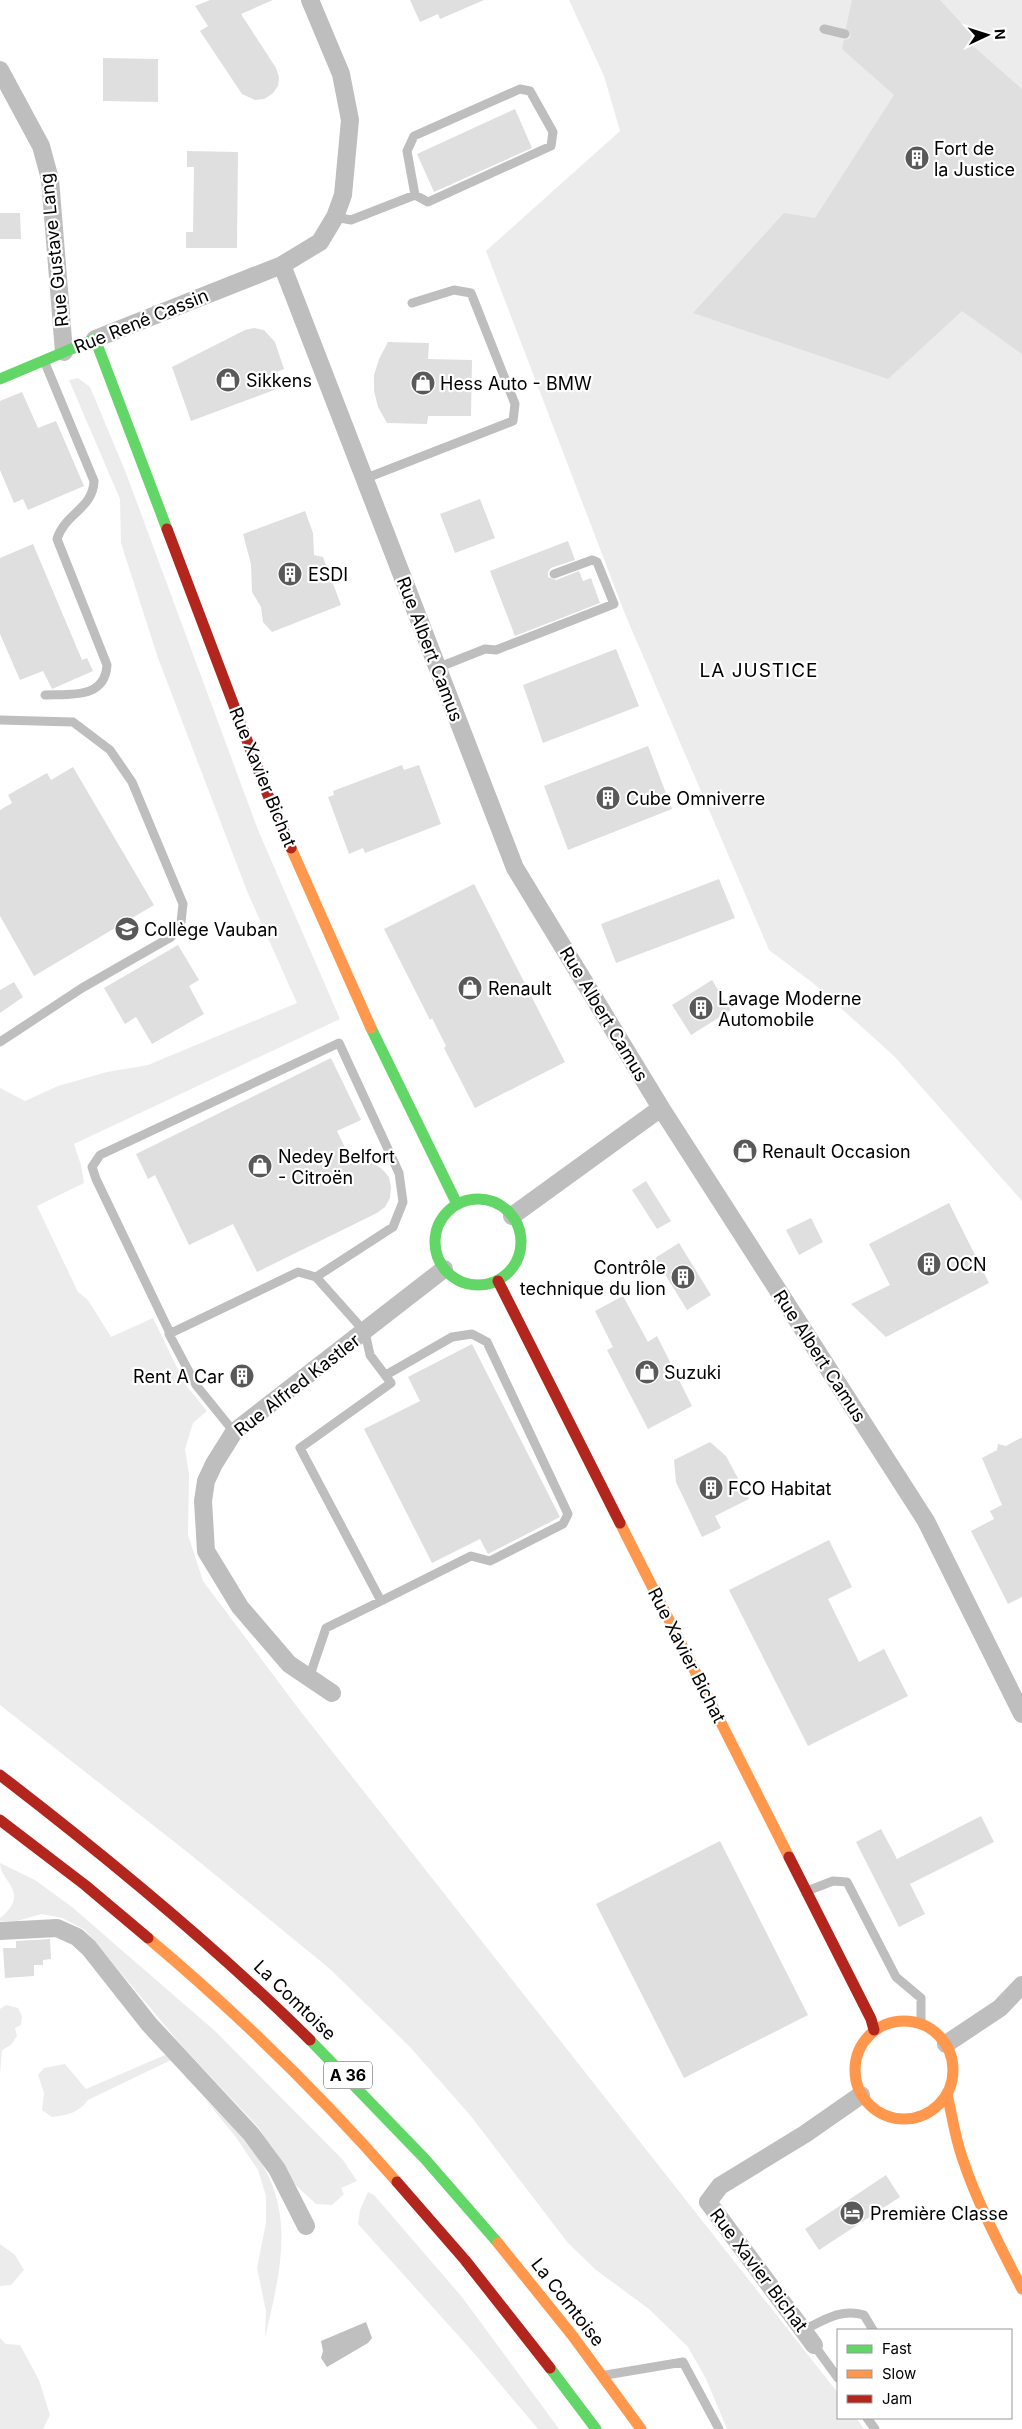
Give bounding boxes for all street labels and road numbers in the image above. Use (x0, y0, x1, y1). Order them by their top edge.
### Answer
street label: Rue Gustave Lang (35, 172, 73, 328)
street label: Rue René Cassin (71, 284, 211, 358)
street label: Rue Albert Camus (393, 574, 467, 724)
street label: Rue Xavier Bichat (225, 704, 301, 850)
street label: Rue Albert Camus (556, 943, 652, 1085)
street label: Rue Albert Camus (769, 1286, 871, 1426)
street label: Rue Alfred Kastler (230, 1329, 364, 1441)
street label: Rue Xavier Bichat (644, 1584, 730, 1726)
street label: La Comtoise (250, 1956, 340, 2044)
road number: A 36 (324, 2062, 372, 2088)
street label: Rue Xavier Bichat (706, 2204, 812, 2336)
street label: La Comtoise (527, 2254, 609, 2350)

